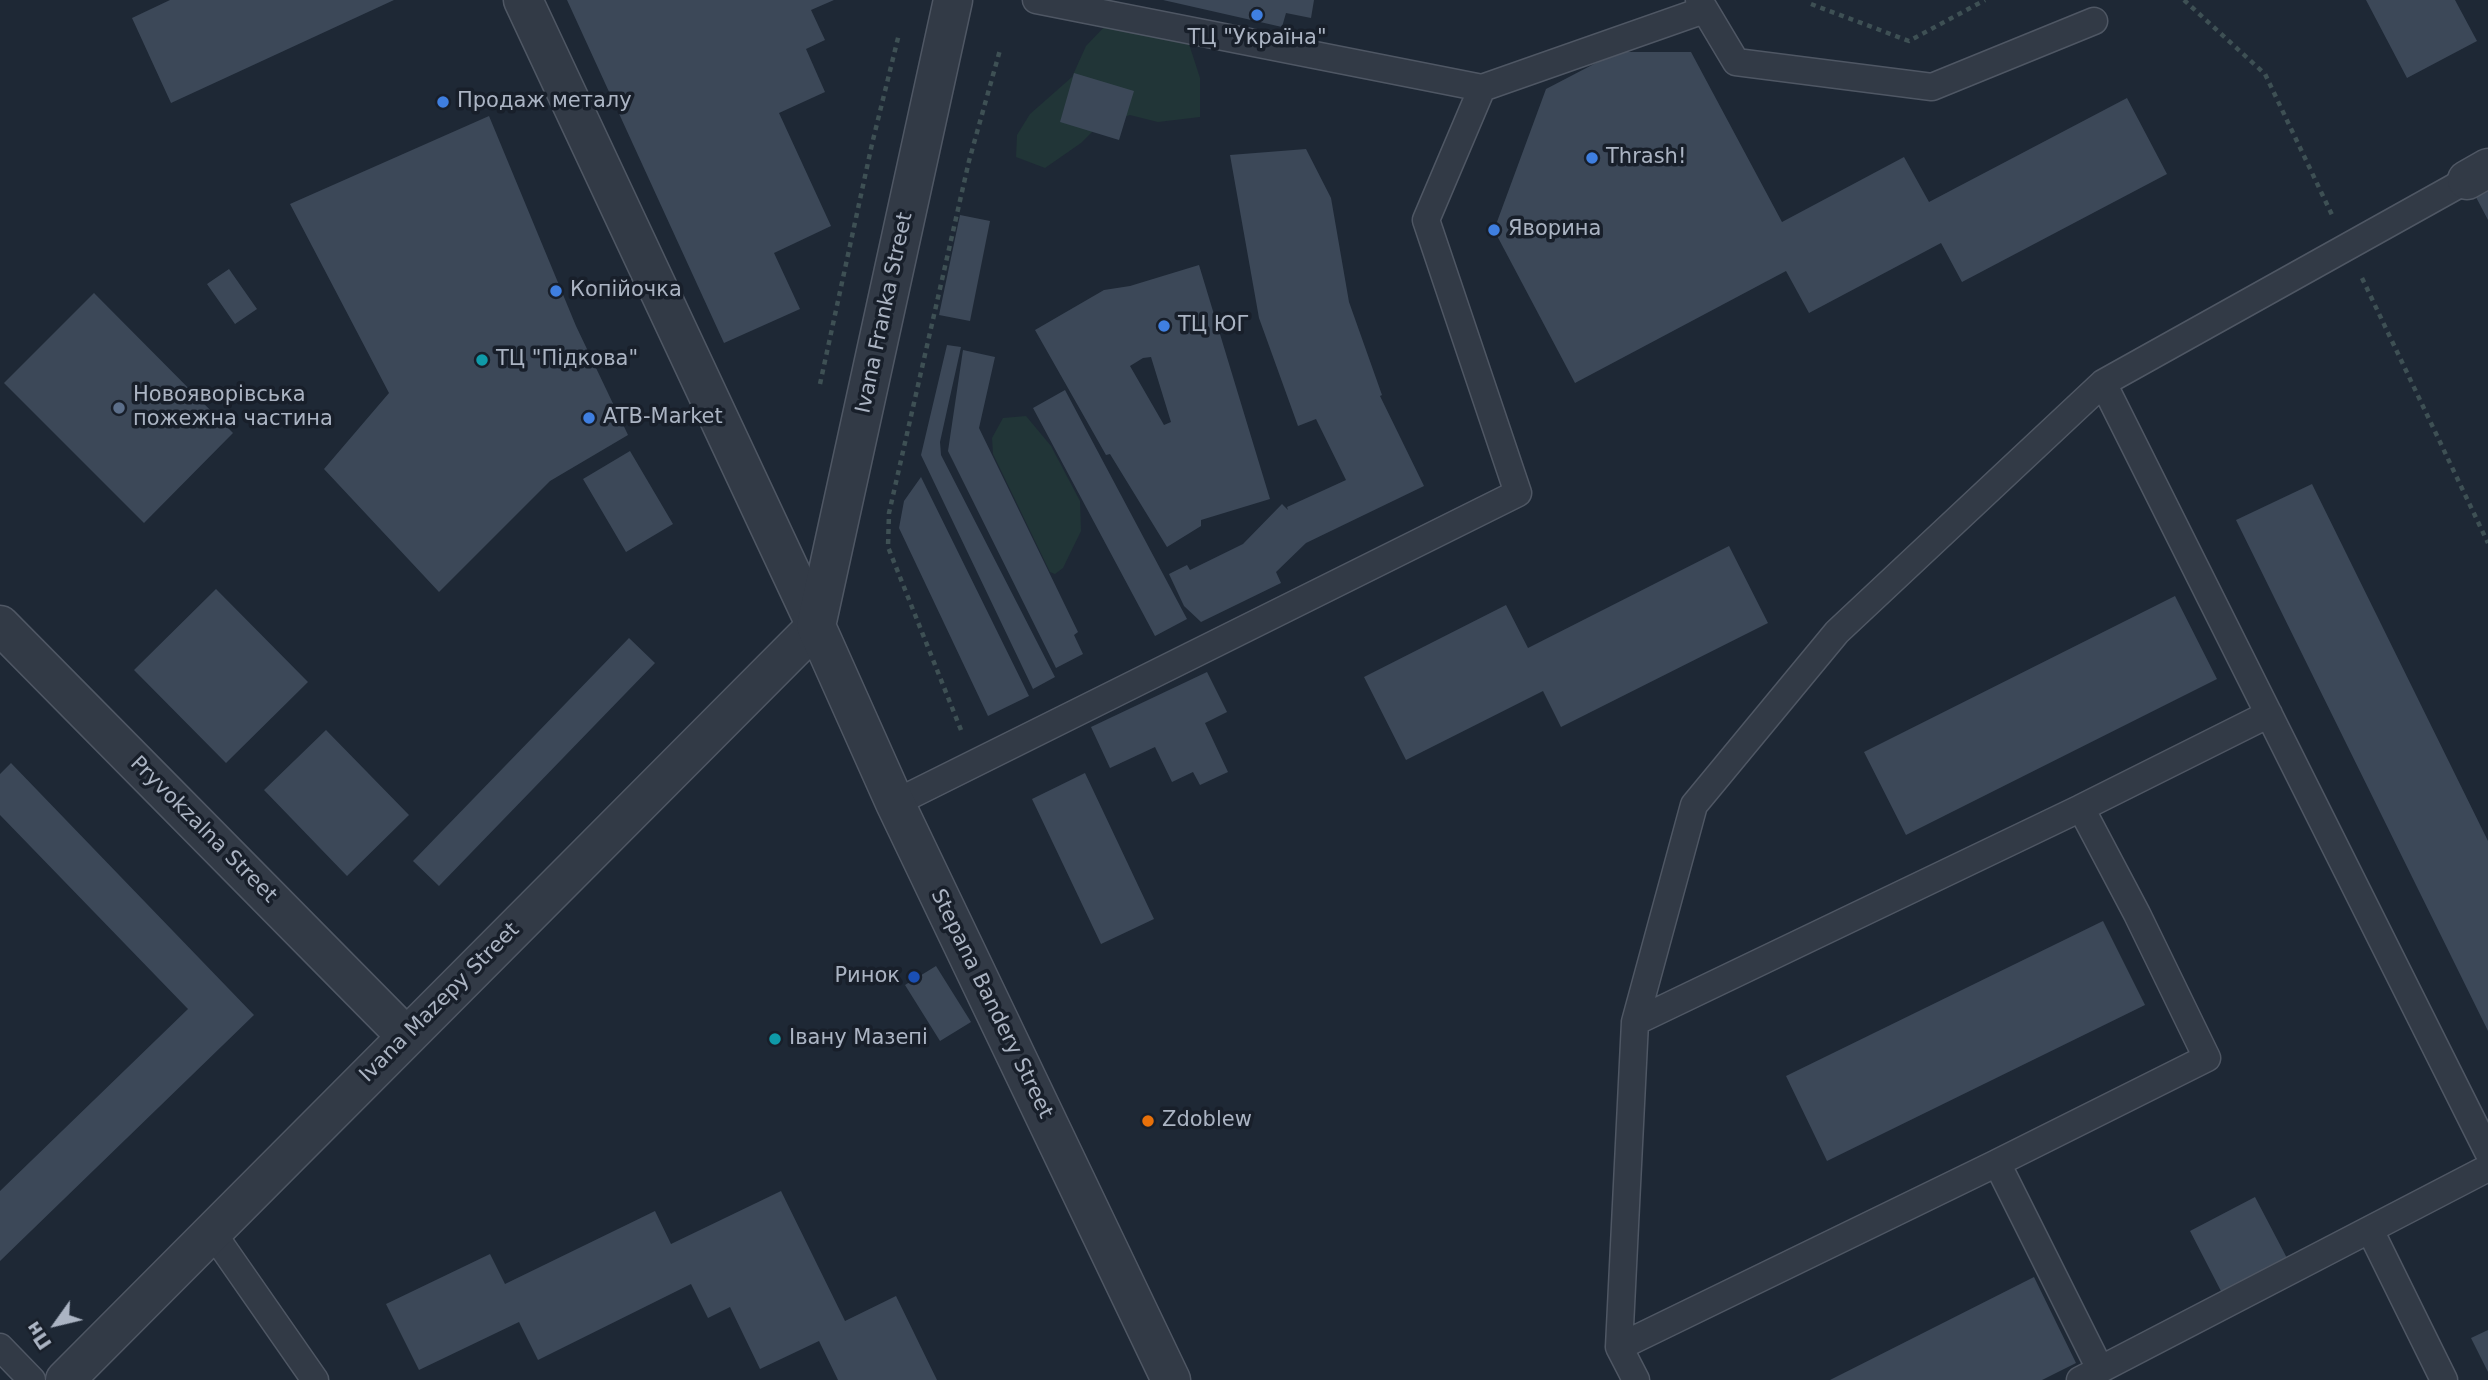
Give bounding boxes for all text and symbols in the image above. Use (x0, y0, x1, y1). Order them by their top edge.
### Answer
marker: ТЦ "Україна" (1249, 7, 1265, 23)
place label: ТЦ "Україна" (1187, 26, 1327, 52)
place label: Продаж металу (457, 89, 632, 115)
marker: Продаж металу (435, 94, 451, 110)
place label: Thrash! (1606, 145, 1686, 171)
marker: Thrash! (1584, 150, 1600, 166)
street label: Ivana Franka Street (851, 210, 919, 416)
place label: Яворина (1508, 217, 1601, 243)
marker: Яворина (1486, 222, 1502, 238)
place label: Копійочка (570, 278, 682, 304)
marker: Копійочка (548, 283, 564, 299)
place label: ТЦ ЮГ (1178, 313, 1249, 339)
marker: ТЦ ЮГ (1156, 318, 1172, 334)
place label: ТЦ "Підкова" (496, 347, 638, 373)
marker: ТЦ "Підкова" (474, 352, 490, 368)
place label: Новояворівська пожежна частина (133, 383, 333, 433)
marker: Новояворівська пожежна частина (111, 400, 127, 416)
place label: ATB-Market (603, 405, 723, 431)
marker: ATB-Market (581, 410, 597, 426)
street label: Pryvokzalna Street (124, 751, 282, 909)
street label: Stepana Bandery Street (924, 885, 1058, 1123)
street label: Ivana Mazepy Street (355, 918, 525, 1088)
place label: Ринок (834, 964, 900, 990)
marker: Ринок (906, 969, 922, 985)
place label: Івану Мазепі (789, 1026, 928, 1052)
marker: Івану Мазепі (767, 1031, 783, 1047)
place label: Zdoblew (1162, 1108, 1252, 1134)
marker: Zdoblew (1140, 1113, 1156, 1129)
north arrow (21, 1289, 91, 1359)
text: Пн (21, 1318, 56, 1354)

